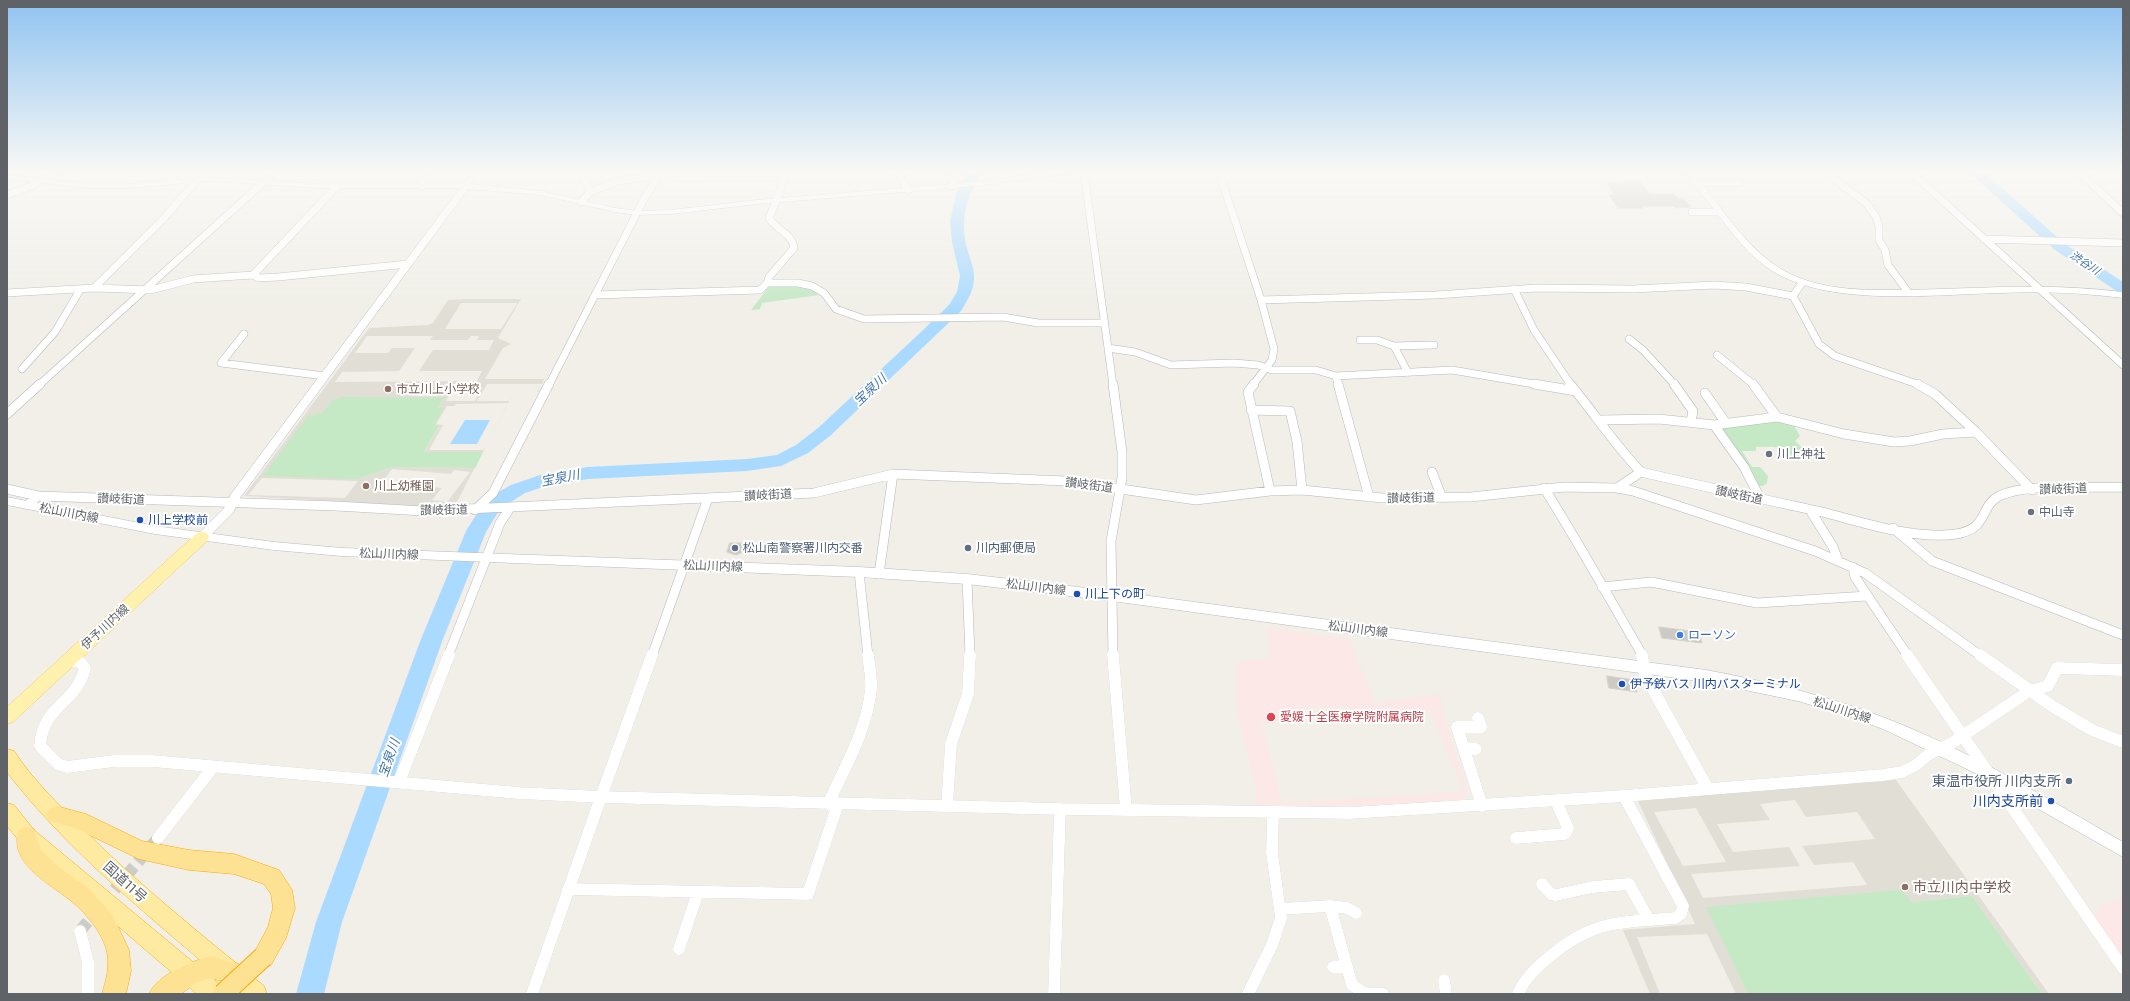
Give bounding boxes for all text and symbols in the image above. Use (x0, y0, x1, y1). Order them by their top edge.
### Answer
water label: 渋谷川 (2068, 248, 2102, 278)
water label: 宝泉川 (850, 371, 890, 409)
place label: 市立川上小学校 (396, 382, 480, 396)
marker: 市立川上小学校 (383, 384, 393, 394)
place label: 川上神社 (1777, 447, 1825, 461)
marker: 川上神社 (1764, 449, 1774, 459)
water label: 宝泉川 (539, 467, 581, 489)
street label: 讃岐街道 (1064, 475, 1114, 495)
place label: 川上幼稚園 (374, 479, 434, 493)
marker: 川上幼稚園 (361, 481, 371, 491)
street label: 讃岐街道 (2039, 481, 2087, 497)
street label: 讃岐街道 (1714, 483, 1764, 507)
street label: 讃岐街道 (744, 487, 792, 503)
street label: 讃岐街道 (1387, 490, 1435, 506)
street label: 讃岐街道 (97, 491, 145, 507)
street label: 松山川内線 (38, 500, 100, 526)
street label: 讃岐街道 (420, 502, 468, 518)
place label: 中山寺 (2039, 505, 2075, 519)
marker: 中山寺 (2026, 507, 2036, 517)
place label: 川上学校前 (148, 513, 208, 527)
marker: 川上学校前 (135, 515, 145, 525)
place label: 松山南警察署川内交番 (743, 541, 863, 555)
place label: 川内郵便局 (976, 541, 1036, 555)
marker: 松山南警察署川内交番 (730, 543, 740, 553)
marker: 川内郵便局 (963, 543, 973, 553)
street label: 松山川内線 (359, 546, 419, 562)
street label: 松山川内線 (683, 558, 743, 574)
street label: 松山川内線 (1005, 576, 1067, 598)
place label: 川上下の町 (1085, 587, 1145, 601)
marker: 川上下の町 (1072, 589, 1082, 599)
street label: 伊予川内線 (78, 601, 132, 653)
street label: 松山川内線 (1327, 618, 1389, 640)
place label: ローソン (1688, 628, 1736, 642)
marker: ローソン (1675, 630, 1685, 640)
place label: 伊予鉄バス 川内バスターミナル (1630, 677, 1801, 691)
marker: 伊予鉄バス 川内バスターミナル (1617, 679, 1627, 689)
street label: 松山川内線 (1811, 694, 1873, 726)
place label: 愛媛十全医療学院附属病院 (1280, 710, 1424, 724)
marker: 愛媛十全医療学院附属病院 (1265, 711, 1277, 723)
water label: 宝泉川 (375, 737, 403, 779)
place label: 東温市役所 川内支所 (1932, 773, 2061, 789)
marker: 東温市役所 川内支所 (2064, 776, 2074, 786)
place label: 川内支所前 (1973, 793, 2043, 809)
marker: 川内支所前 (2046, 796, 2056, 806)
street label: 国道11号 (100, 858, 150, 906)
place label: 市立川内中学校 (1913, 879, 2011, 895)
marker: 市立川内中学校 (1900, 882, 1910, 892)

